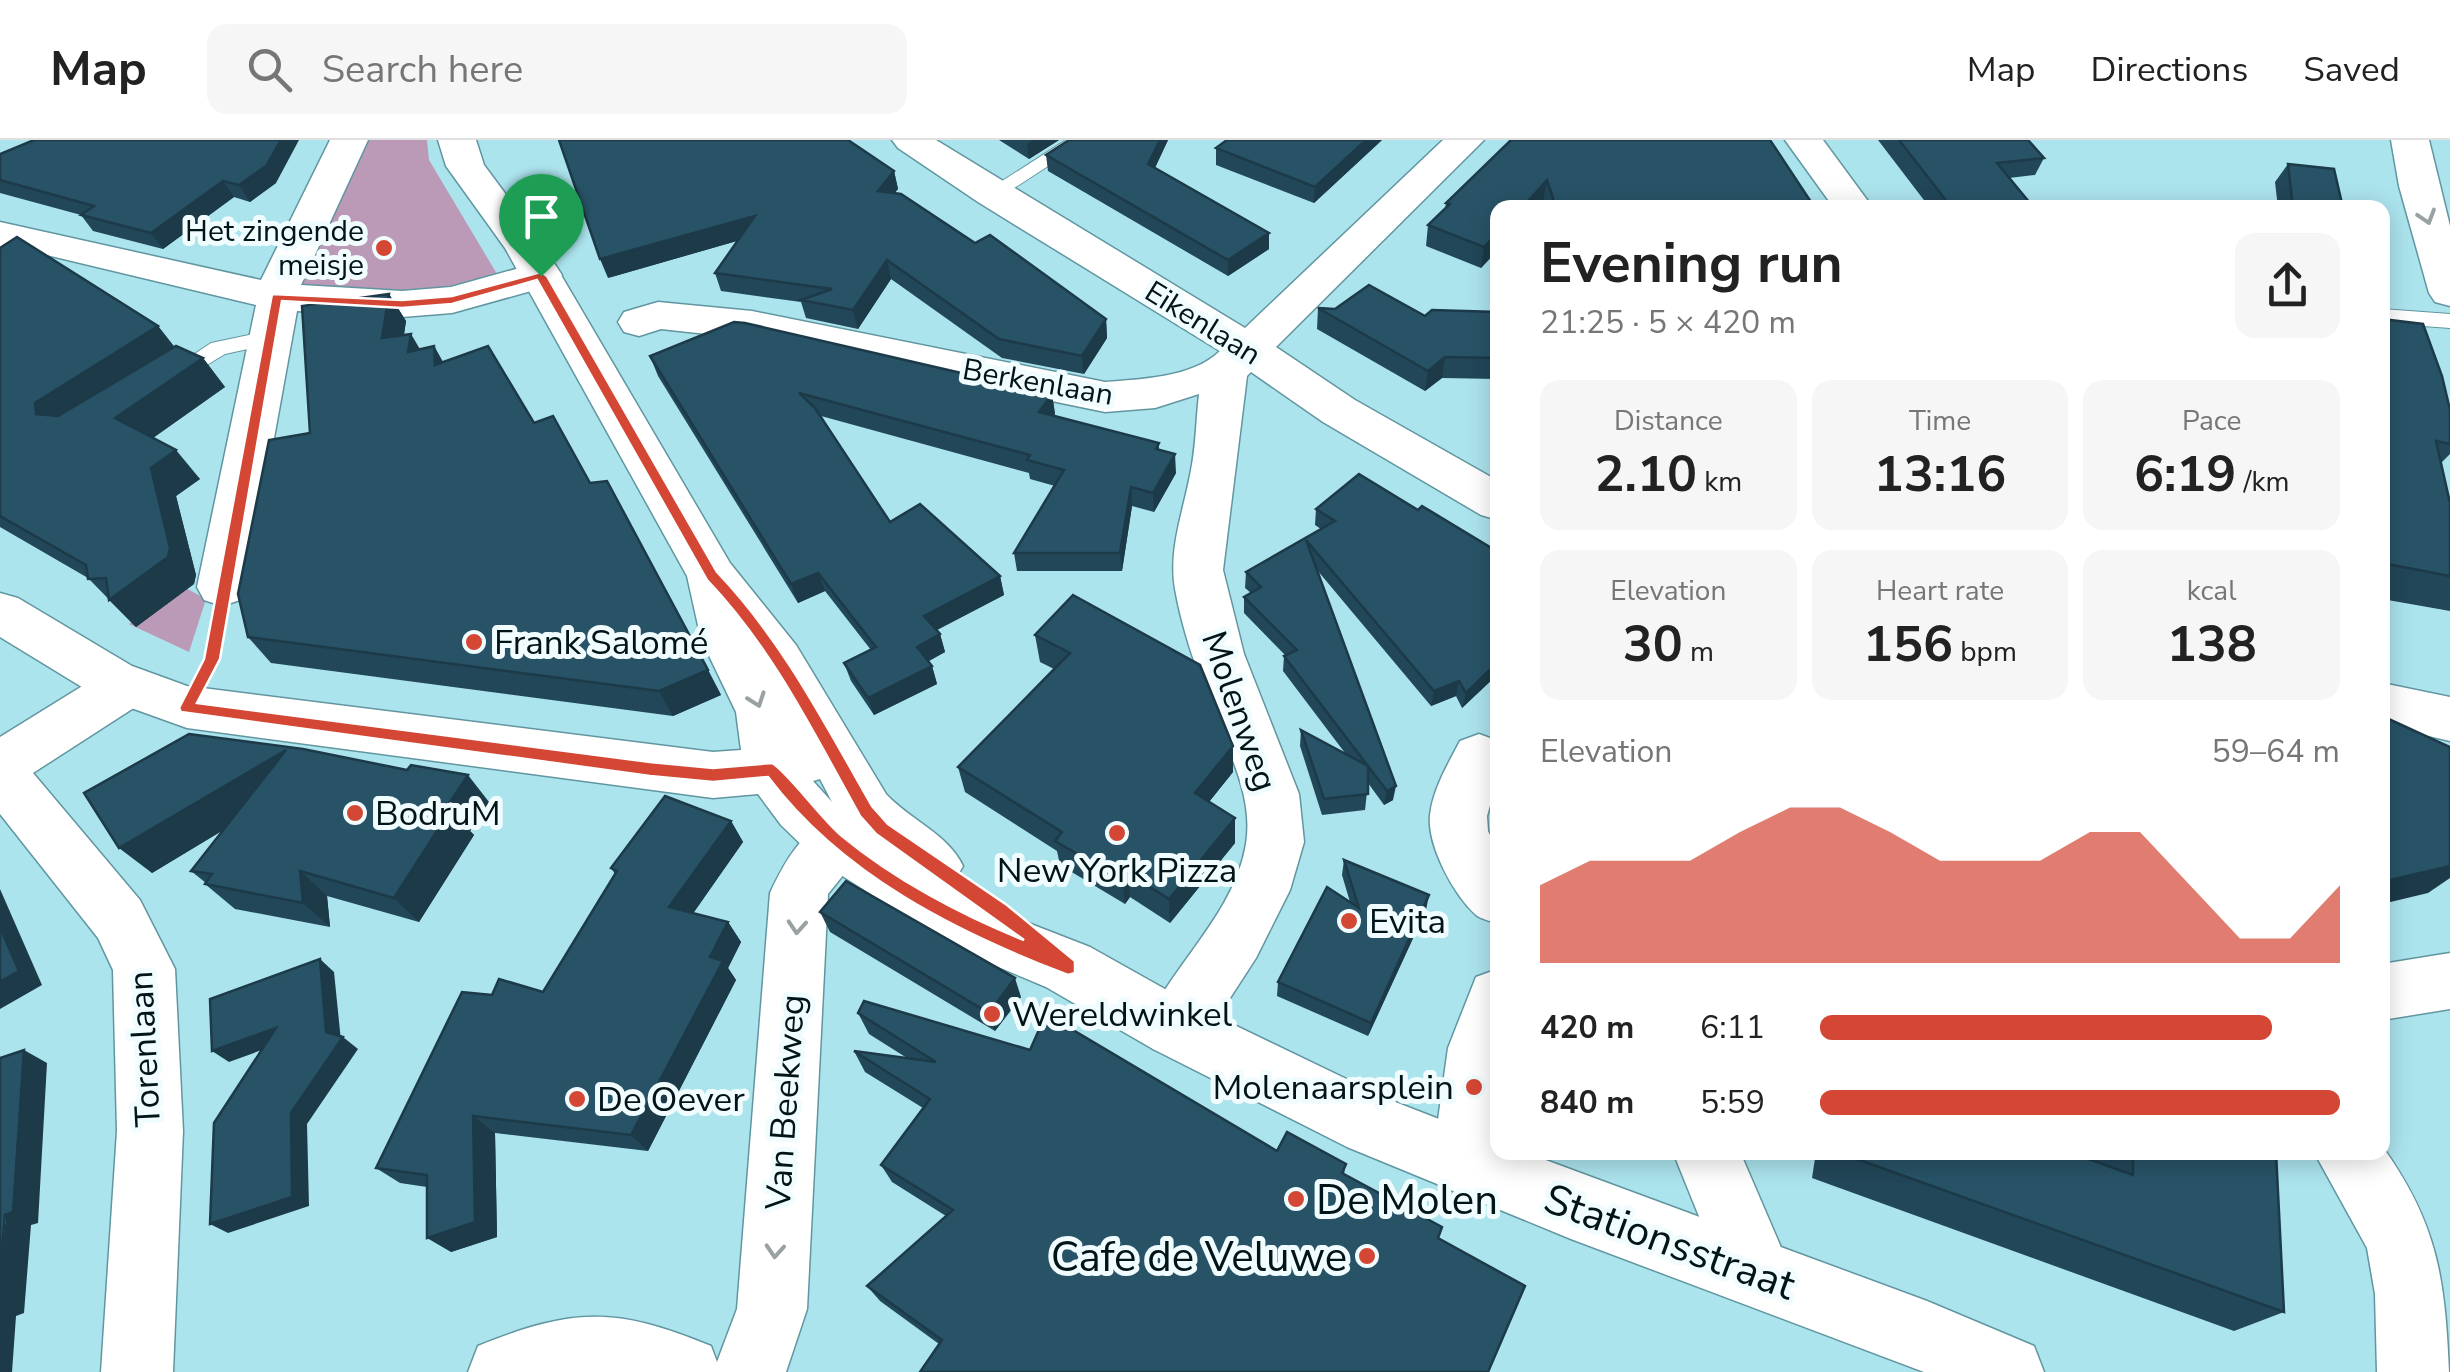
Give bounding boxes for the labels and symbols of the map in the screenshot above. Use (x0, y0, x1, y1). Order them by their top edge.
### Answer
pin (499, 174, 584, 277)
one-way arrow (2415, 208, 2436, 225)
place label: Het zingende meisje (185, 211, 364, 286)
marker: Het zingende meisje (373, 237, 395, 259)
street label: Eikenlaan (1137, 272, 1269, 375)
street label: Berkenlaan (959, 349, 1116, 416)
place label: Frank Salomé (494, 619, 708, 666)
street label: Molenweg (1190, 625, 1289, 797)
marker: Frank Salomé (463, 631, 485, 653)
one-way arrow (745, 690, 766, 707)
place label: BodruM (375, 790, 501, 837)
marker: BodruM (344, 802, 366, 824)
marker: New York Pizza (1106, 822, 1128, 844)
place label: New York Pizza (997, 847, 1237, 894)
place label: Evita (1369, 898, 1446, 945)
marker: Evita (1338, 910, 1360, 932)
one-way arrow (787, 919, 808, 935)
street label: Torenlaan (117, 970, 172, 1128)
place label: Wereldwinkel (1012, 991, 1233, 1038)
street label: Van Beekweg (754, 993, 816, 1212)
marker: Wereldwinkel (981, 1003, 1003, 1025)
place label: Molenaarsplein (1212, 1064, 1454, 1111)
place label: De Oever (597, 1076, 745, 1123)
marker: Molenaarsplein (1463, 1076, 1485, 1098)
marker: De Oever (566, 1088, 588, 1110)
street label: Stationsstraat (1536, 1171, 1803, 1314)
place label: De Molen (1316, 1172, 1498, 1229)
marker: De Molen (1285, 1188, 1307, 1210)
place label: Cafe de Veluwe (1051, 1229, 1347, 1286)
one-way arrow (765, 1243, 787, 1259)
marker: Cafe de Veluwe (1356, 1245, 1378, 1267)

